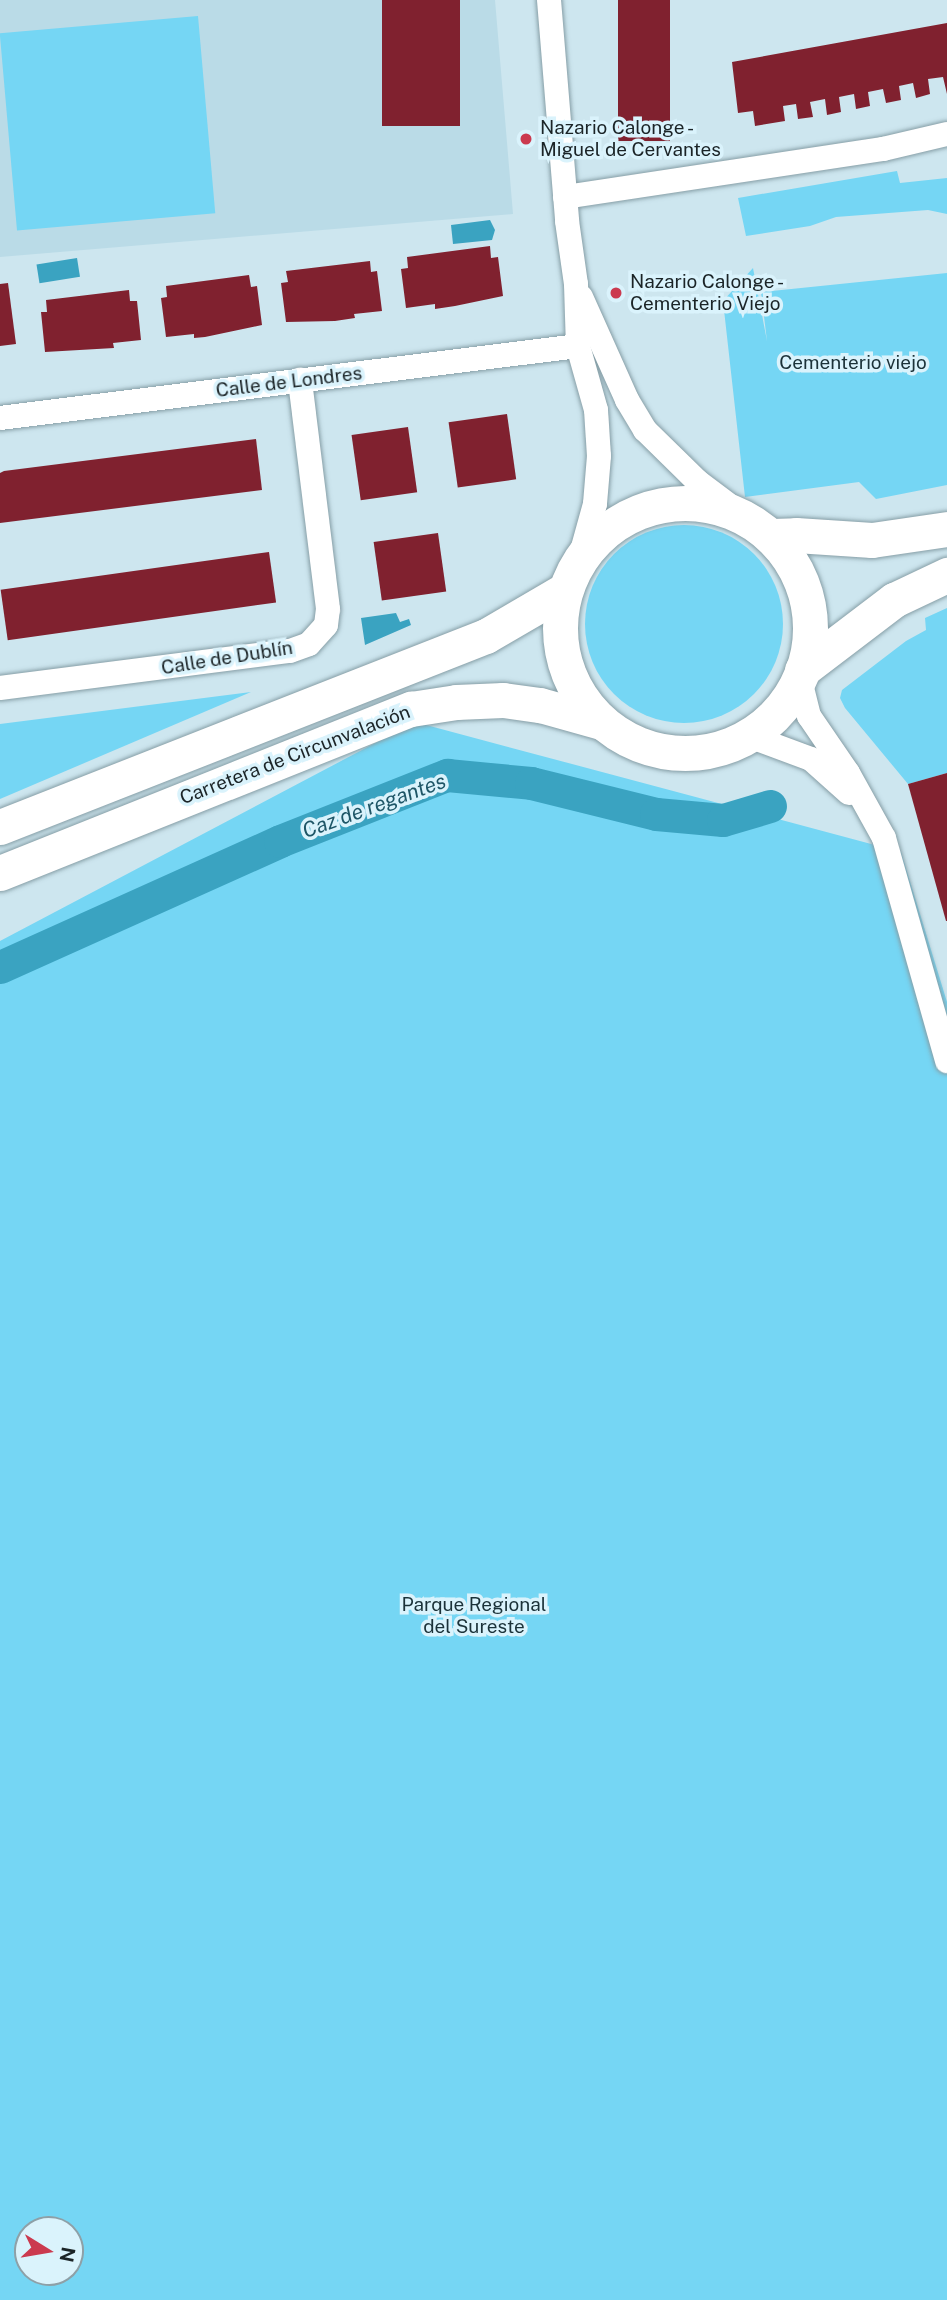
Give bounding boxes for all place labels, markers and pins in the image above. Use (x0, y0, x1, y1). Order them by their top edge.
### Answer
place label: Nazario Calonge - Miguel de Cervantes (540, 117, 721, 161)
marker: Nazario Calonge - Miguel de Cervantes (518, 131, 534, 147)
place label: Nazario Calonge - Cementerio Viejo (630, 271, 786, 315)
marker: Nazario Calonge - Cementerio Viejo (608, 285, 624, 301)

